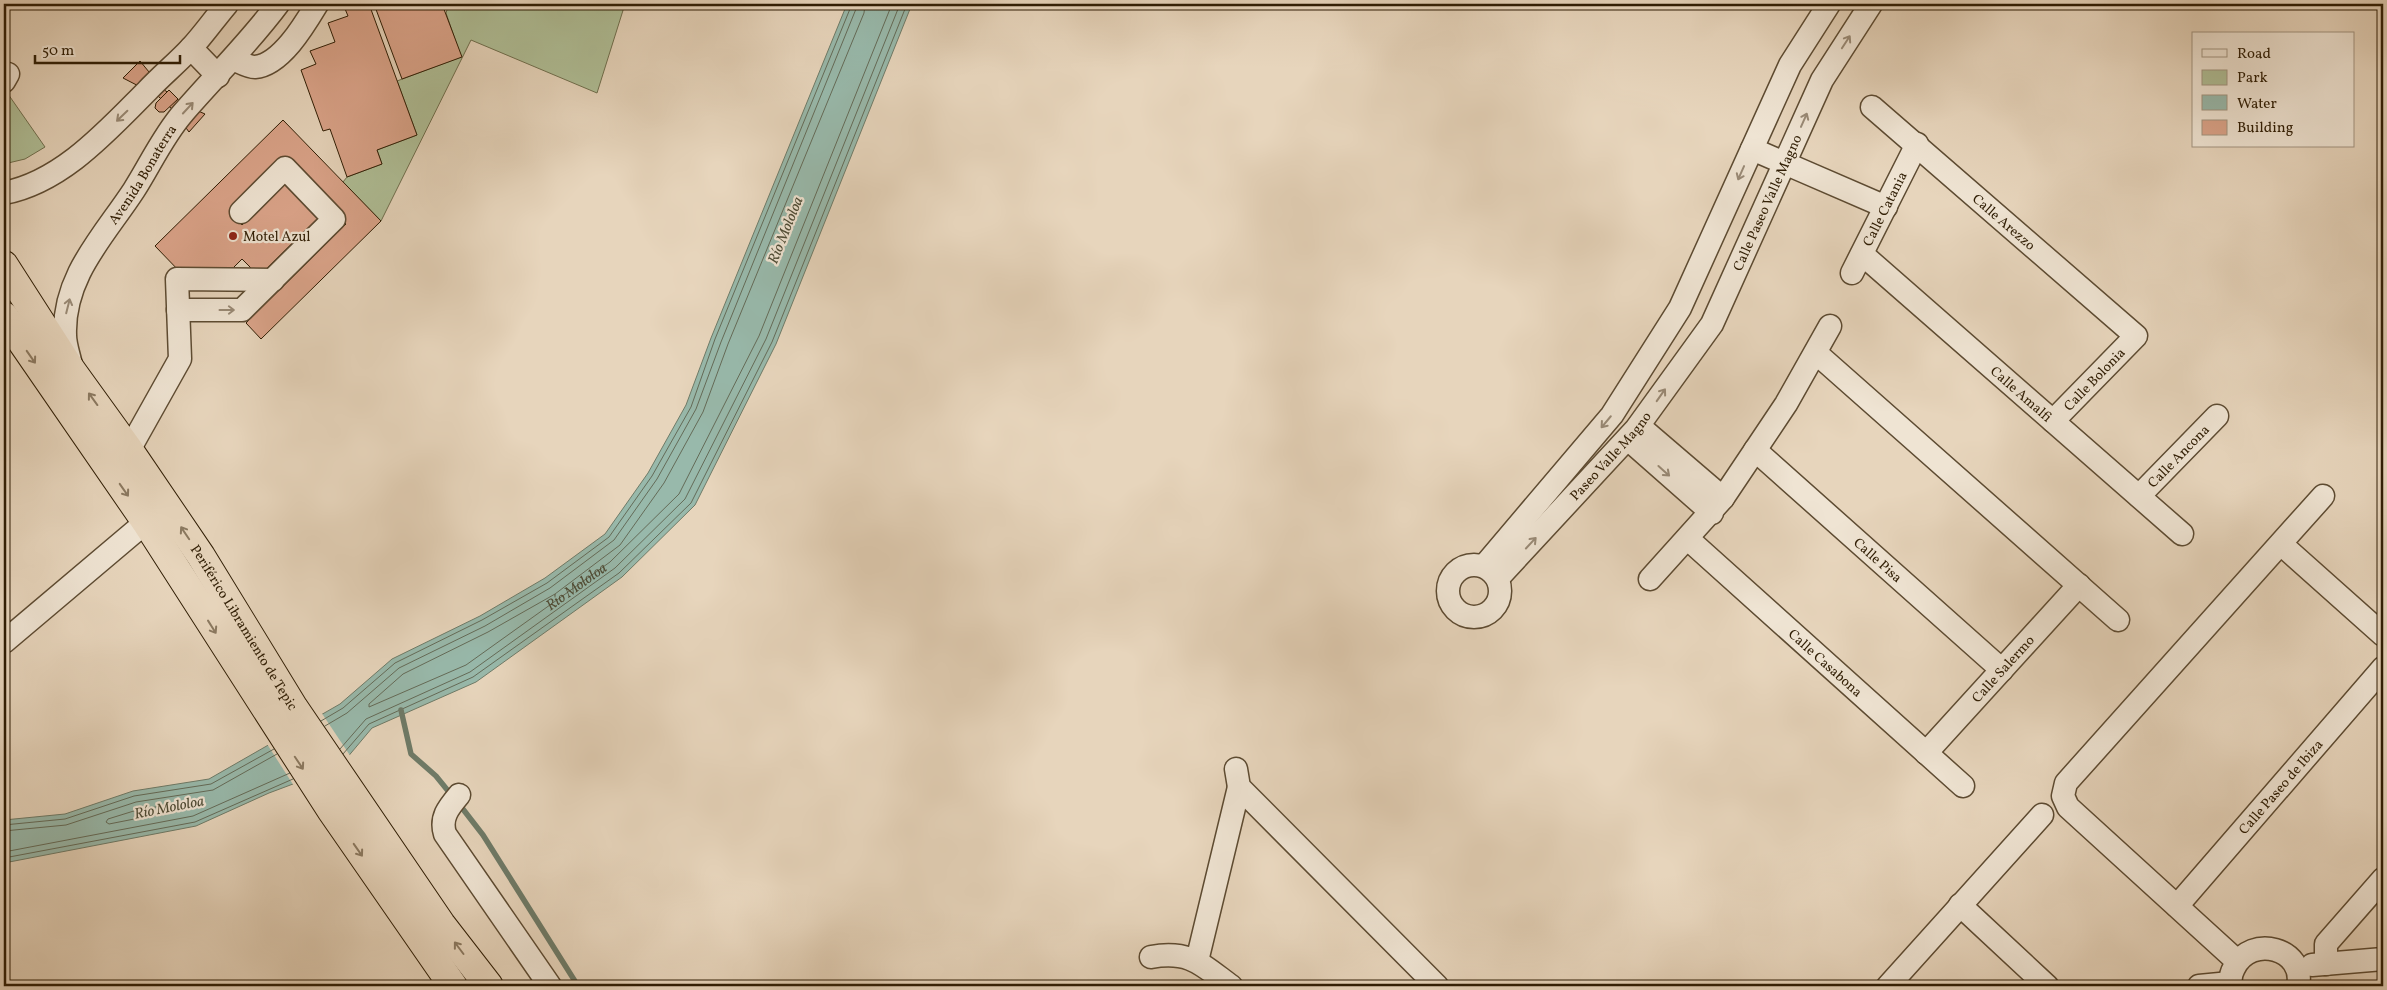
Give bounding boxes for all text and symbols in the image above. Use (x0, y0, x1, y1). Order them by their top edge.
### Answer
scale bar (35, 32, 180, 64)
legend (2192, 32, 2354, 148)
one-way arrow (1841, 35, 1851, 49)
text: 50 m (42, 41, 74, 62)
text: Road (2237, 44, 2271, 65)
text: Park (2237, 68, 2268, 89)
text: Water (2237, 94, 2277, 115)
one-way arrow (182, 102, 194, 115)
one-way arrow (116, 110, 128, 122)
one-way arrow (1799, 113, 1809, 128)
text: Building (2237, 118, 2294, 139)
street label: Avenida Bonaterra (105, 121, 182, 229)
street label: Calle Paseo Valle Magno (1729, 132, 1807, 274)
one-way arrow (1735, 165, 1745, 180)
street label: Calle Catania (1859, 169, 1913, 250)
street label: Calle Arezzo (1968, 190, 2039, 255)
water label: Río Mololoa (763, 194, 809, 267)
place label: Motel Azul (243, 228, 311, 247)
marker: Motel Azul (227, 230, 239, 242)
one-way arrow (64, 298, 74, 314)
one-way arrow (218, 305, 235, 315)
street label: Calle Bolonia (2060, 344, 2130, 416)
one-way arrow (27, 349, 37, 363)
street label: Calle Amalfi (1986, 363, 2056, 427)
one-way arrow (1656, 388, 1666, 402)
one-way arrow (88, 392, 98, 406)
street label: Paseo Valle Magno (1566, 408, 1657, 505)
one-way arrow (1601, 415, 1612, 428)
street label: Calle Ancona (2144, 421, 2214, 493)
one-way arrow (1658, 465, 1671, 477)
one-way arrow (119, 483, 129, 497)
one-way arrow (180, 526, 190, 540)
street label: Calle Pisa (1849, 534, 1906, 588)
one-way arrow (1525, 536, 1537, 549)
street label: Periférico Libramiento de Tepic (185, 541, 301, 715)
water label: Río Mololoa (542, 558, 612, 617)
one-way arrow (207, 619, 217, 633)
street label: Calle Casabona (1783, 625, 1866, 702)
street label: Calle Salermo (1968, 632, 2040, 708)
street label: Calle Paseo de Ibiza (2235, 736, 2328, 839)
one-way arrow (294, 755, 304, 769)
water label: Río Mololoa (133, 791, 206, 826)
one-way arrow (353, 842, 363, 856)
one-way arrow (454, 941, 465, 954)

